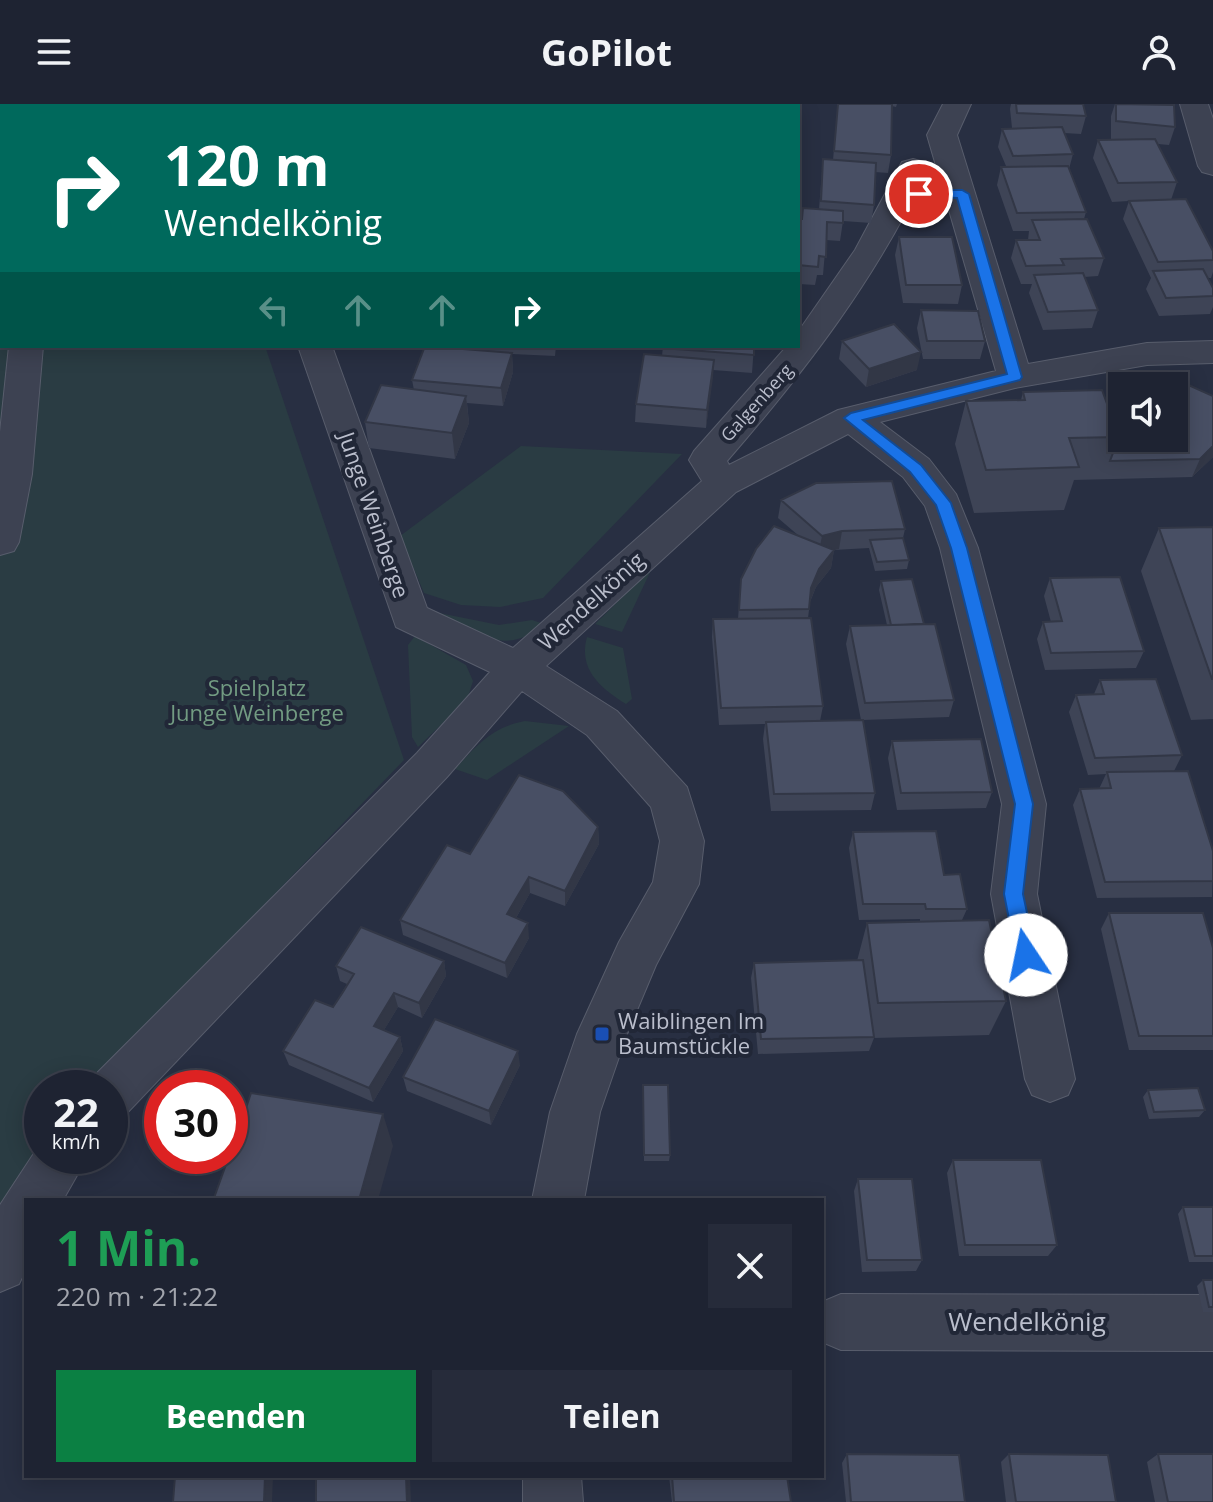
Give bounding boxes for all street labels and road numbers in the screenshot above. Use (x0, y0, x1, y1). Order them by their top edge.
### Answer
street label: Galgenberg (715, 358, 798, 446)
street label: Junge Weinberge (332, 426, 417, 602)
street label: Wendelkönig (531, 544, 650, 656)
street label: Wendelkönig (948, 1303, 1106, 1339)

